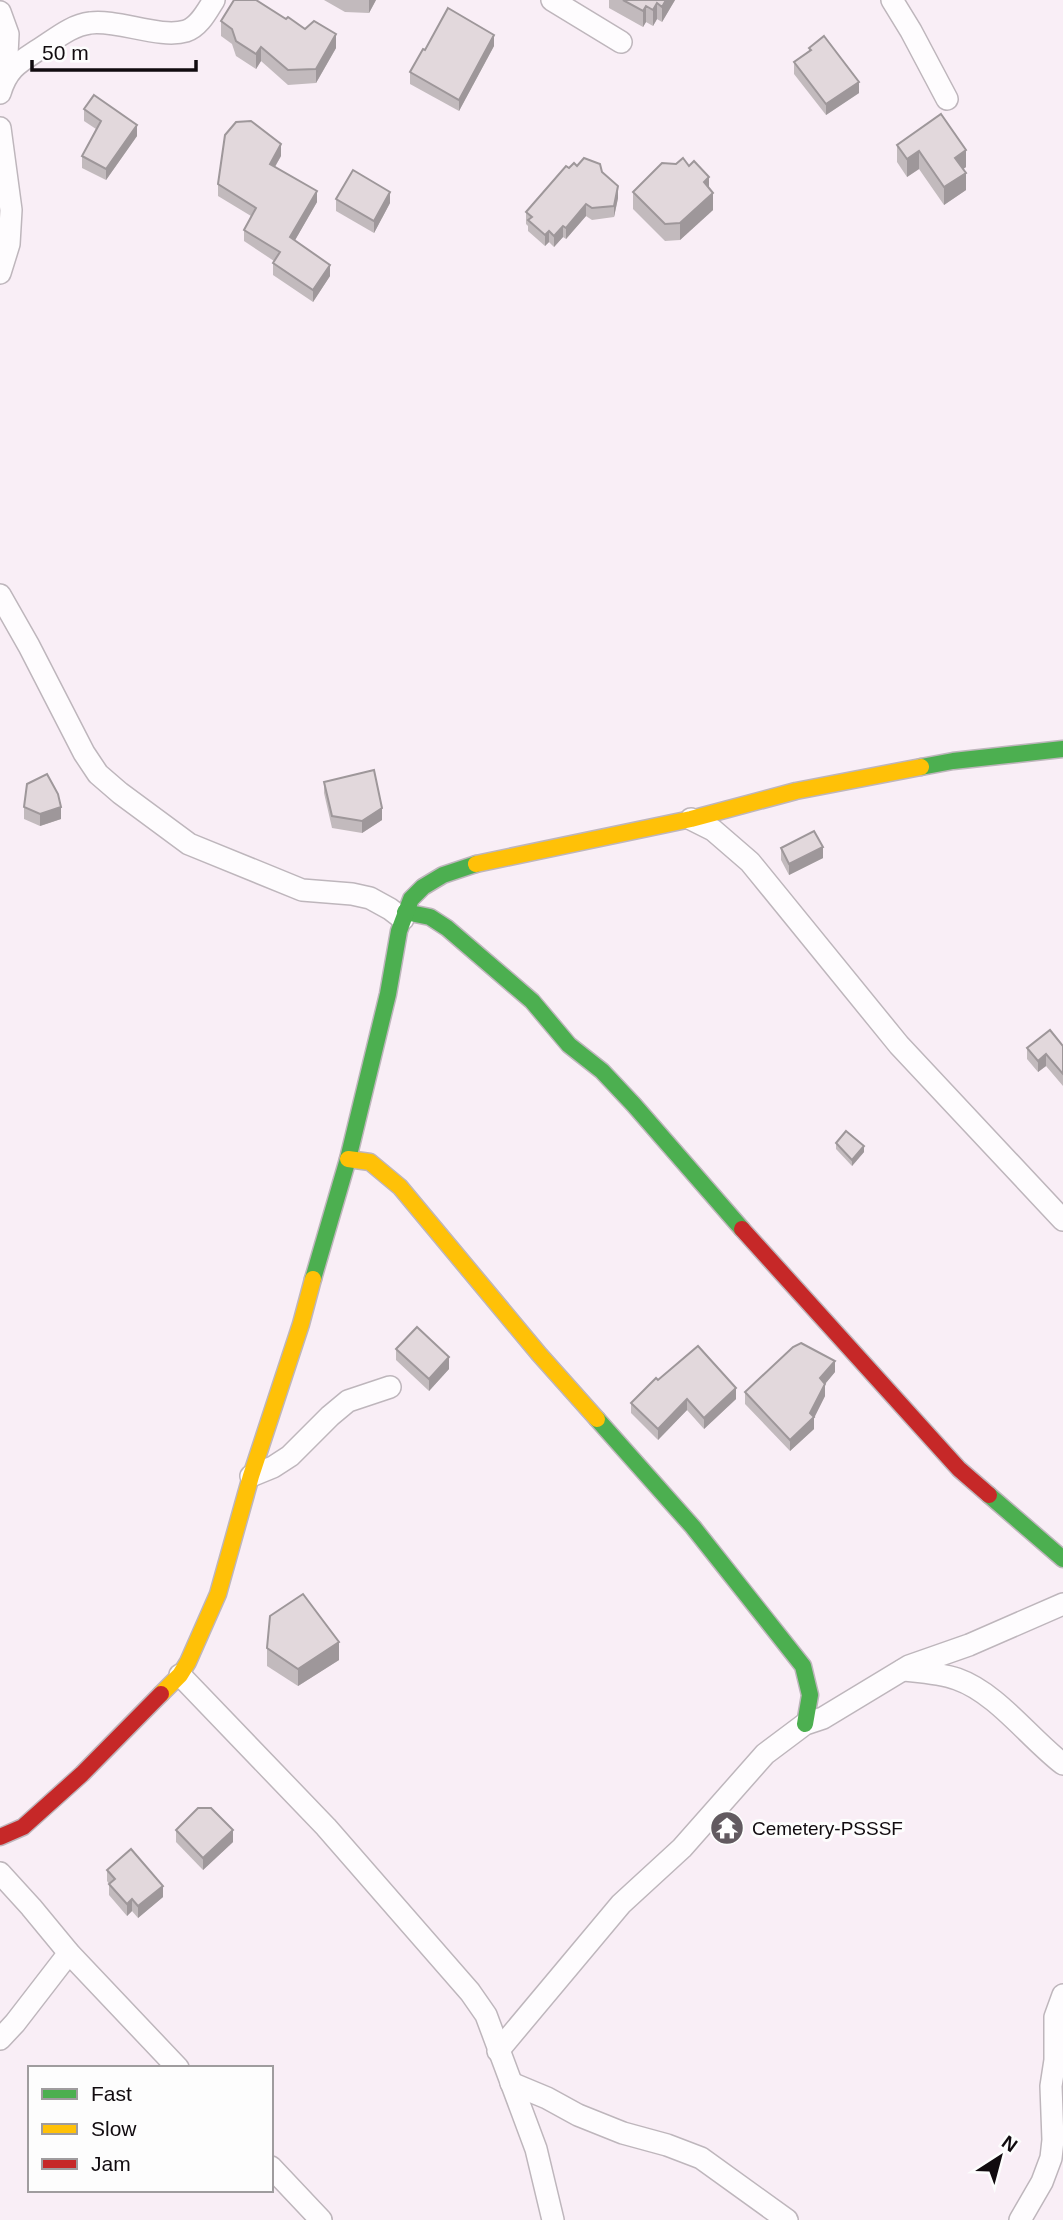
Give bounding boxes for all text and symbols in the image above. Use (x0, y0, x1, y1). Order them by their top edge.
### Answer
scale bar (32, 28, 196, 72)
text: 50 m (42, 41, 89, 64)
temple icon: Cemetery-PSSSF (708, 1809, 746, 1847)
place label: Cemetery-PSSSF (752, 1818, 903, 1839)
legend (28, 2066, 273, 2192)
text: Fast (91, 2082, 132, 2105)
text: Slow (91, 2117, 137, 2140)
north arrow (965, 2122, 1035, 2192)
text: N (998, 2131, 1021, 2156)
text: Jam (91, 2152, 131, 2175)

